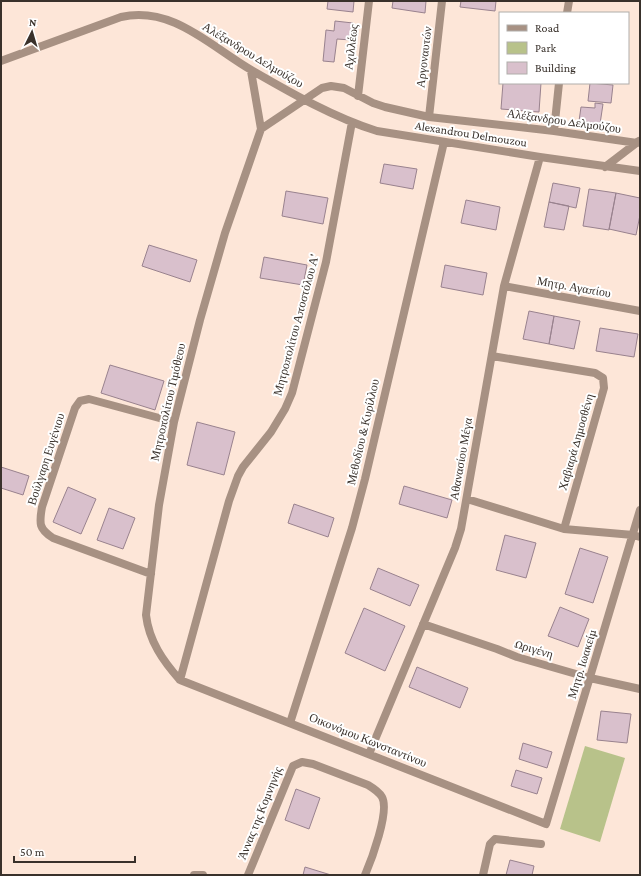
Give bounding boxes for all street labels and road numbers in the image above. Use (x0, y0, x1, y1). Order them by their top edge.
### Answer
street label: Αλέξανδρου Δελμούζου (200, 19, 306, 91)
street label: Αχιλλέως (341, 23, 361, 71)
street label: Αργοναυτών (413, 25, 435, 89)
street label: Αλέξανδρου Δελμούζου (506, 106, 622, 136)
street label: Alexandrou Delmouzou (414, 118, 529, 150)
street label: Μητροπολίτου Αποστόλου Α' (270, 252, 322, 397)
street label: Μητρ. Αγαπίου (536, 274, 612, 300)
street label: Μητροπολίτου Τιμόθεου (148, 342, 188, 462)
street label: Μεθοδίου & Κυρίλλου (344, 377, 382, 486)
street label: Χαβιαρά Δημοσθένη (555, 392, 597, 492)
street label: Βούλγαρη Ευγένιου (24, 411, 68, 507)
street label: Αθανασίου Μέγα (447, 416, 475, 501)
street label: Μητρ. Ιωακείμ (565, 627, 599, 700)
street label: Ωριγένη (513, 637, 555, 661)
street label: Οικονόμου Κωνσταντίνου (307, 710, 429, 770)
street label: Άννας της Κομνηνής (235, 764, 285, 862)

